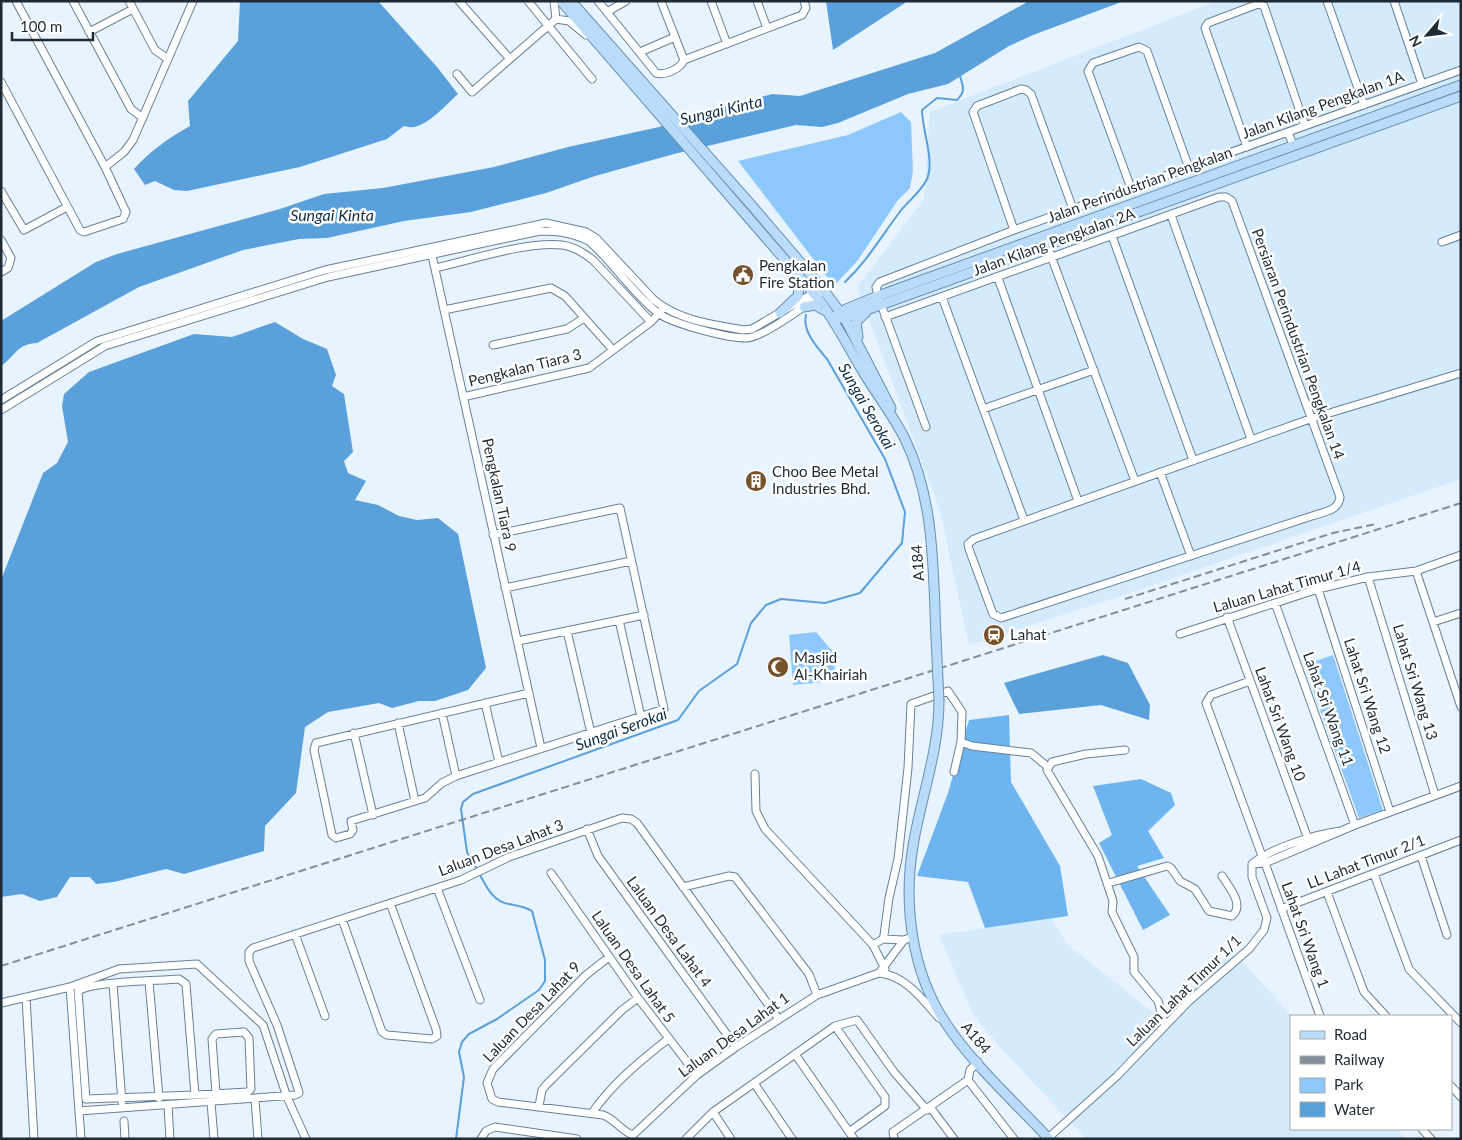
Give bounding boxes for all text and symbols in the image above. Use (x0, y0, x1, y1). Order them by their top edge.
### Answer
scale bar (12, 10, 94, 42)
north arrow (1402, 10, 1452, 60)
text: 100 m (20, 17, 62, 35)
text: N (1405, 33, 1425, 50)
street label: Jalan Kilang Pengkalan 1A (1239, 66, 1407, 142)
water label: Sungai Kinta (678, 91, 764, 128)
street label: Jalan Perindustrian Pengkalan (1045, 142, 1234, 226)
street label: Jalan Kilang Pengkalan 2A (970, 203, 1138, 279)
water label: Sungai Kinta (290, 205, 374, 224)
street label: Persiaran Perindustrian Pengkalan 14 (1249, 226, 1349, 462)
place label: Pengkalan Fire Station (759, 256, 835, 291)
public building icon: Pengkalan Fire Station (731, 263, 755, 287)
street label: Pengkalan Tiara 3 (466, 344, 583, 390)
water label: Sungai Serokai (835, 359, 900, 452)
street label: Pengkalan Tiara 9 (479, 436, 521, 553)
place label: Choo Bee Metal Industries Bhd. (772, 462, 878, 497)
building icon: Choo Bee Metal Industries Bhd. (744, 469, 768, 493)
street label: A184 (907, 544, 927, 582)
street label: Laluan Lahat Timur 1/4 (1211, 556, 1363, 616)
street label: Lahat Sri Wang 13 (1390, 622, 1442, 742)
station icon: Lahat (982, 623, 1006, 647)
place label: Lahat (1010, 625, 1047, 643)
street label: Lahat Sri Wang 12 (1341, 636, 1395, 756)
place label: Masjid Al-Khairiah (794, 648, 867, 683)
street label: Lahat Sri Wang 11 (1300, 649, 1358, 768)
mosque icon: Masjid Al-Khairiah (766, 655, 790, 679)
street label: Lahat Sri Wang 10 (1252, 664, 1310, 784)
water label: Sungai Serokai (572, 703, 670, 754)
street label: Laluan Desa Lahat 3 (436, 815, 566, 879)
street label: LL Lahat Timur 2/1 (1304, 830, 1427, 892)
street label: Laluan Desa Lahat 4 (624, 873, 716, 991)
street label: Lahat Sri Wang 1 (1278, 879, 1333, 990)
street label: Laluan Desa Lahat 5 (588, 907, 679, 1026)
street label: Laluan Lahat Timur 1/1 (1122, 931, 1244, 1050)
street label: Laluan Desa Lahat 9 (479, 957, 584, 1065)
street label: Laluan Desa Lahat 1 (675, 988, 792, 1080)
legend (1290, 1015, 1452, 1130)
street label: A184 (958, 1018, 996, 1057)
text: Road (1334, 1025, 1367, 1043)
text: Railway (1334, 1050, 1385, 1068)
text: Park (1334, 1075, 1364, 1093)
text: Water (1334, 1100, 1375, 1118)

